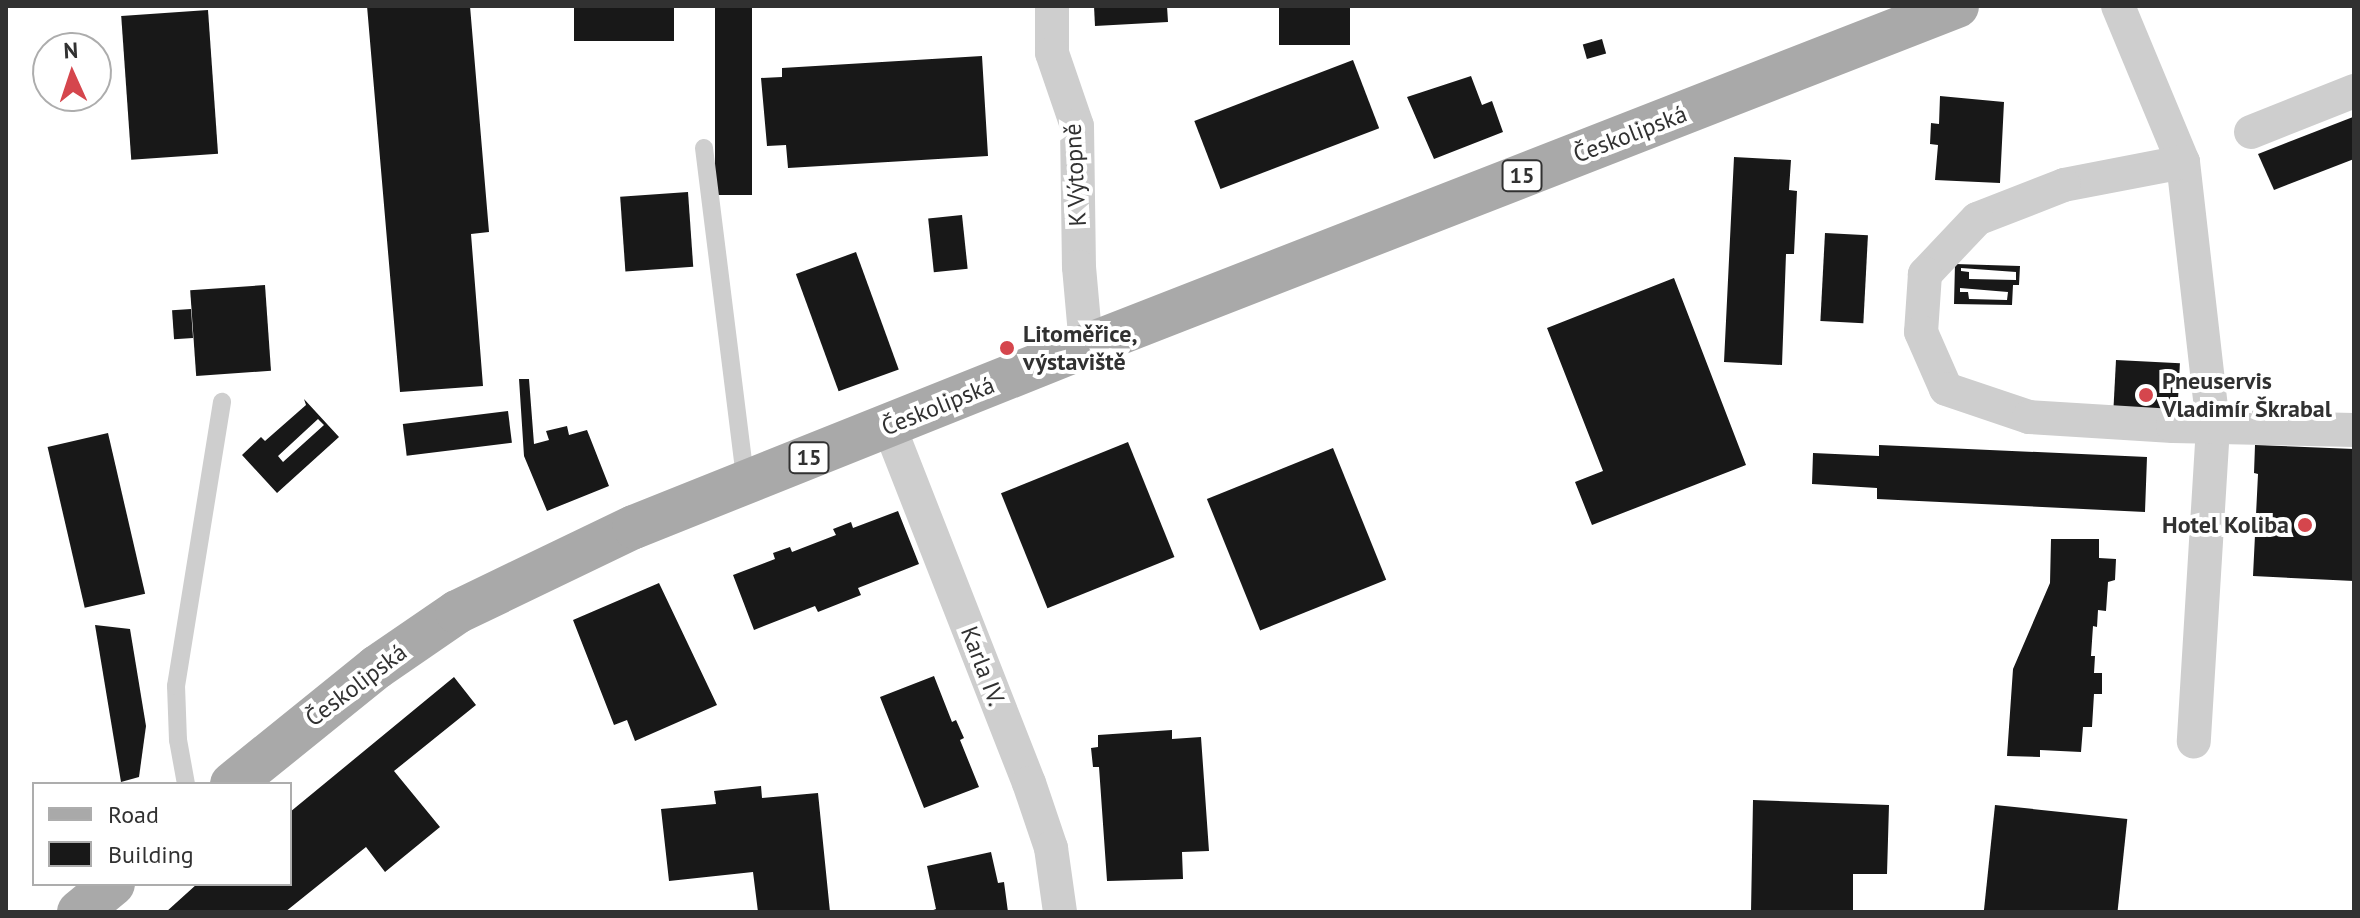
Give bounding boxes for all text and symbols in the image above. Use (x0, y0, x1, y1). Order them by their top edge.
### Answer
north arrow (32, 32, 112, 112)
text: N (63, 36, 79, 64)
street label: Českolipská (1569, 99, 1691, 169)
street label: K Výtopně (1058, 122, 1092, 228)
road number: 15 (1500, 158, 1544, 194)
place label: Litoměřice, výstaviště (1023, 320, 1138, 376)
marker: Litoměřice, výstaviště (998, 339, 1016, 357)
place label: Pneuservis Vladimír Škrabal (2162, 367, 2332, 423)
street label: Českolipská (877, 370, 999, 442)
marker: Pneuservis Vladimír Škrabal (2137, 386, 2155, 404)
road number: 15 (787, 440, 831, 476)
place label: Hotel Koliba (2162, 511, 2289, 539)
marker: Hotel Koliba (2296, 516, 2314, 534)
street label: Karla IV. (955, 622, 1011, 710)
street label: Českolipská (300, 638, 412, 732)
legend (32, 782, 292, 886)
text: Road (108, 799, 159, 830)
text: Building (108, 839, 194, 870)

